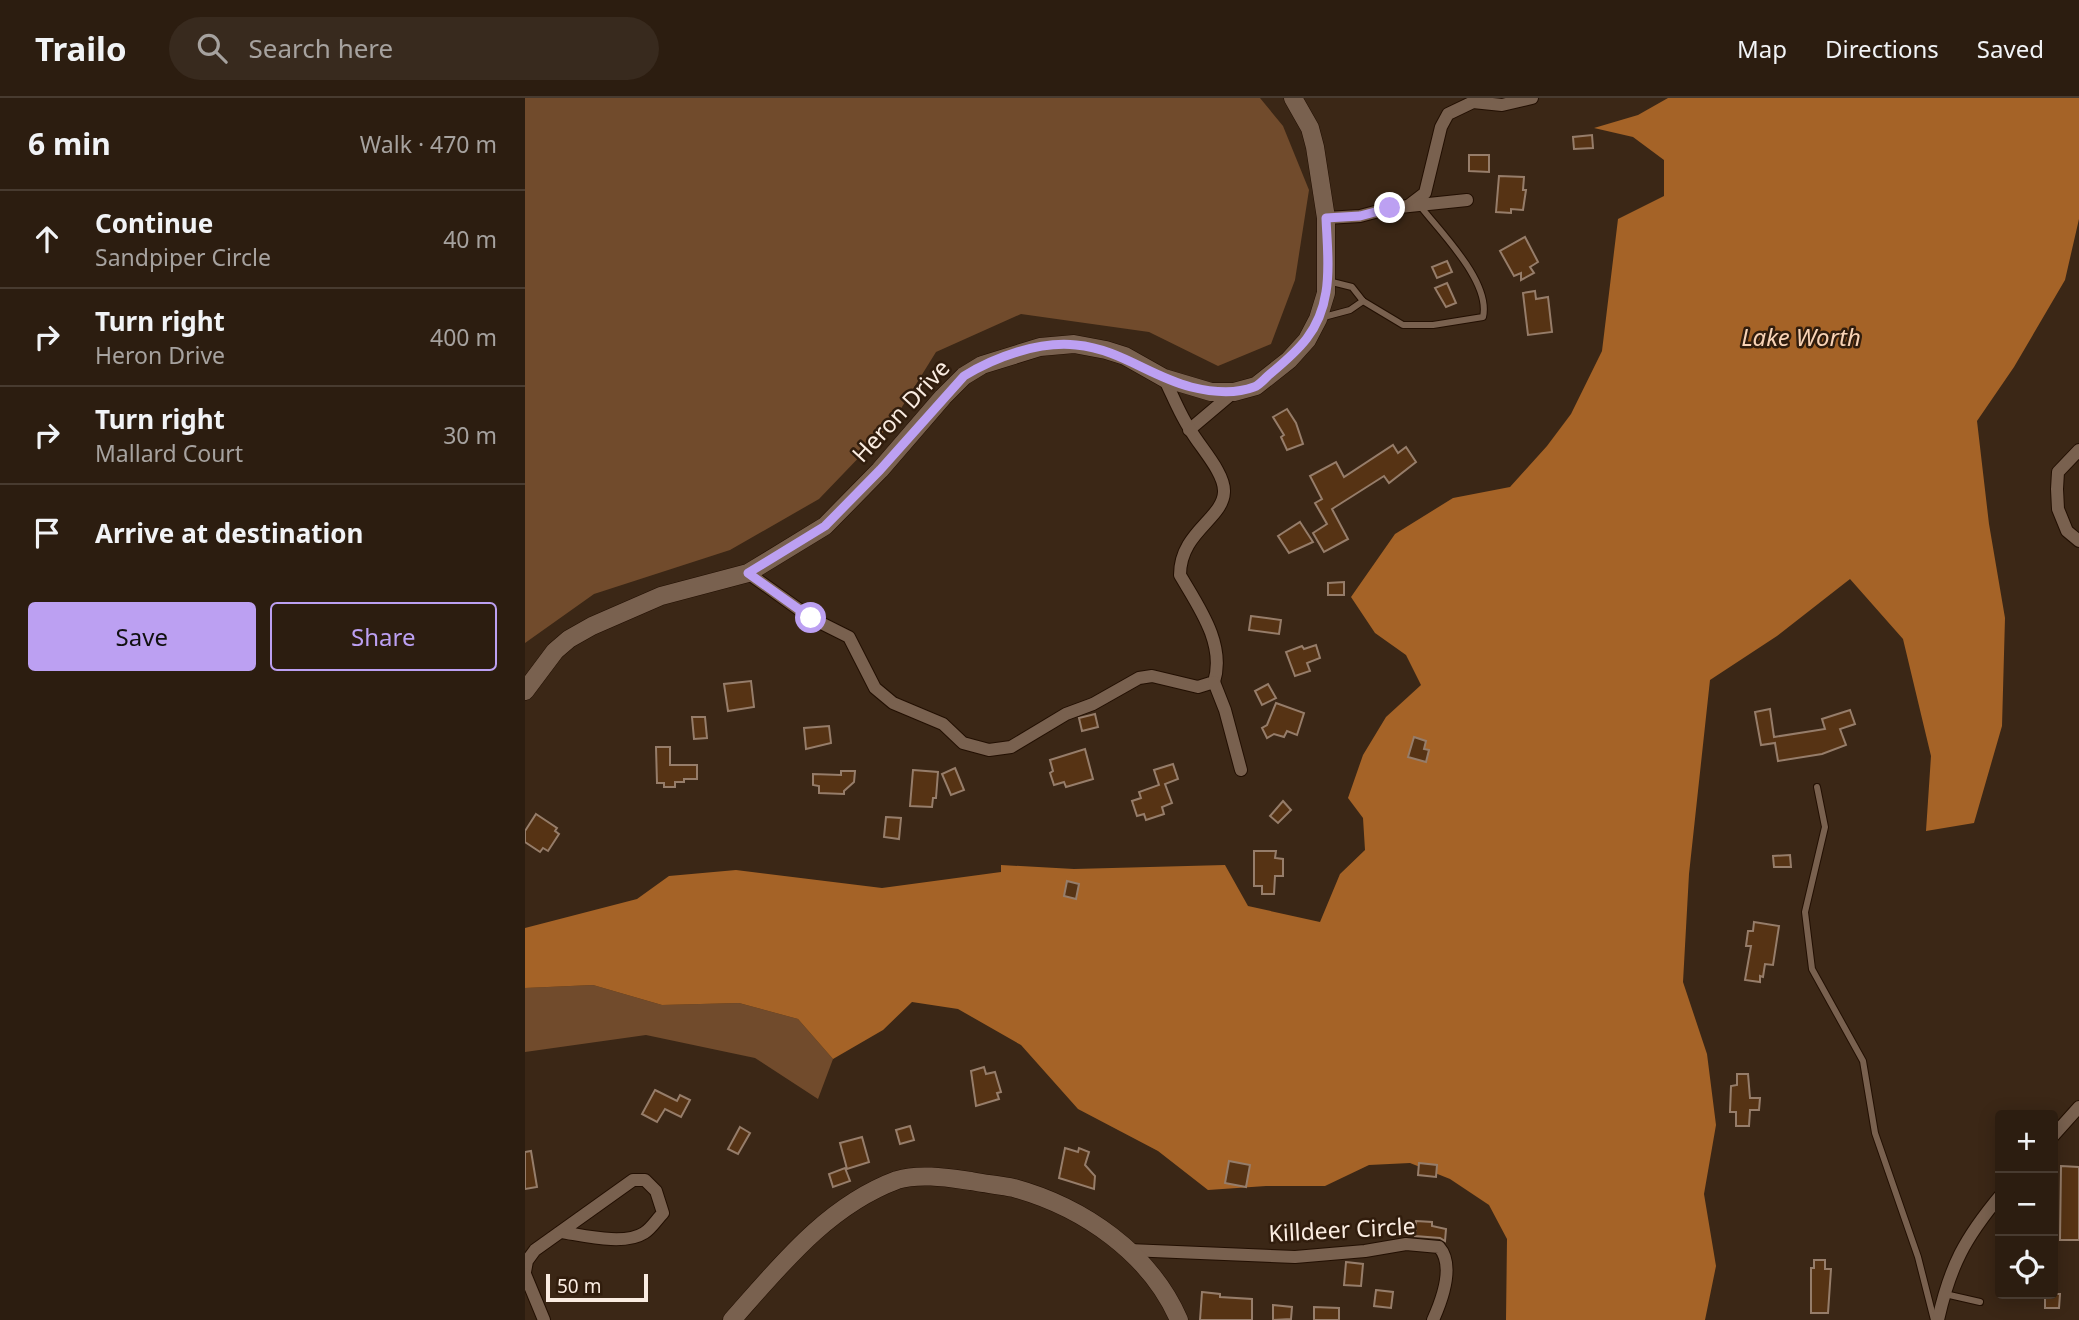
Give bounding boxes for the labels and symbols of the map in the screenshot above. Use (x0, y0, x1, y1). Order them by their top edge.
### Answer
route end (1374, 192, 1405, 223)
water label: Lake Worth (1741, 320, 1861, 353)
street label: Heron Drive (844, 352, 956, 469)
route start (795, 602, 826, 633)
street label: Killdeer Circle (1268, 1209, 1416, 1249)
scale bar (546, 1271, 647, 1303)

